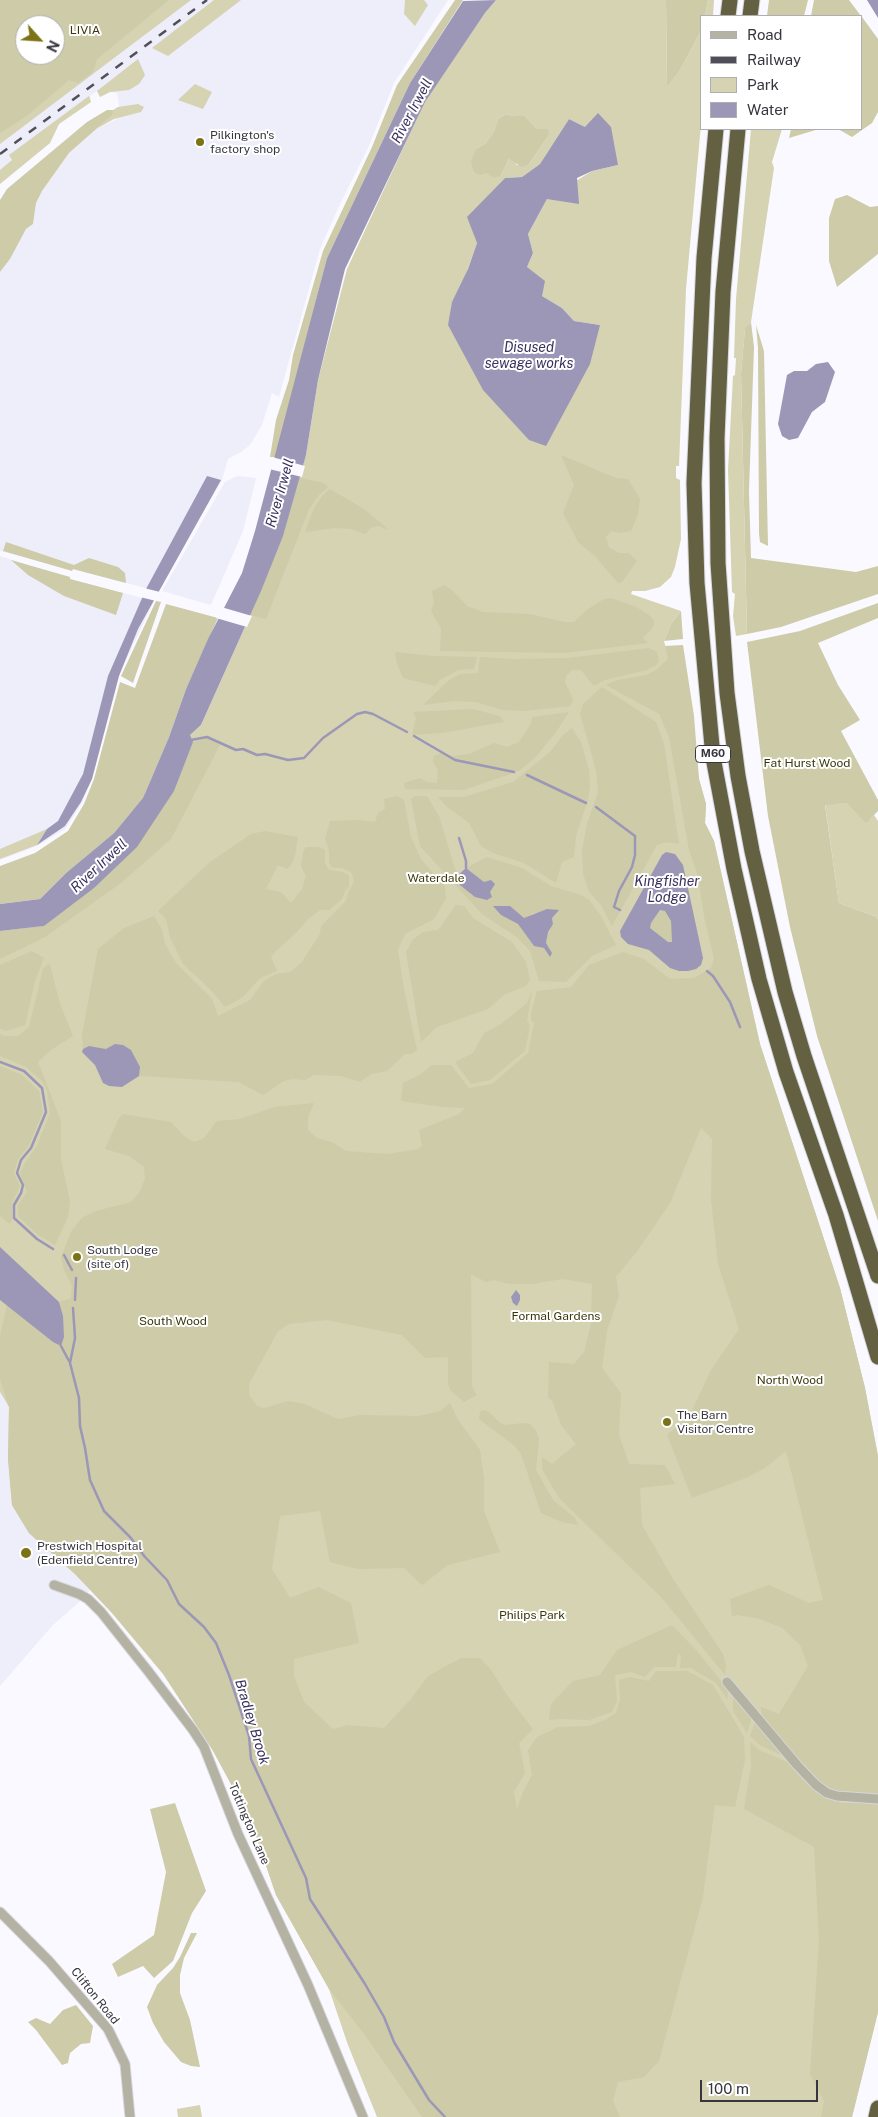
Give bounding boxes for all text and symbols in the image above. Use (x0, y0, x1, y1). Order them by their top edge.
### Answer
north arrow (15, 15, 65, 65)
legend (700, 15, 863, 130)
park label: LIVIA (70, 23, 100, 37)
text: Road (747, 26, 783, 43)
text: N (43, 38, 62, 55)
text: Railway (747, 51, 801, 68)
water label: River Irwell (388, 76, 436, 146)
text: Park (747, 76, 779, 93)
text: Water (747, 101, 789, 118)
place label: Pilkington's factory shop (210, 128, 280, 156)
marker: Pilkington's factory shop (194, 136, 206, 148)
water label: Disused sewage works (485, 340, 573, 372)
water label: River Irwell (262, 457, 298, 529)
road number: M60 (696, 746, 730, 762)
park label: Fat Hurst Wood (763, 756, 851, 770)
water label: River Irwell (67, 836, 131, 896)
park label: Waterdale (407, 871, 465, 885)
water label: Kingfisher Lodge (634, 874, 700, 906)
place label: South Lodge (site of) (87, 1243, 158, 1271)
marker: South Lodge (site of) (71, 1251, 83, 1263)
park label: Formal Gardens (512, 1309, 600, 1323)
park label: South Wood (139, 1314, 207, 1328)
park label: North Wood (757, 1373, 823, 1387)
place label: The Barn Visitor Centre (677, 1408, 754, 1436)
marker: The Barn Visitor Centre (661, 1416, 673, 1428)
place label: Prestwich Hospital (Edenfield Centre) (37, 1539, 142, 1567)
marker: Prestwich Hospital (Edenfield Centre) (19, 1546, 33, 1560)
park label: Philips Park (499, 1608, 565, 1622)
water label: Bradley Brook (231, 1677, 273, 1767)
street label: Tottington Lane (225, 1781, 273, 1867)
street label: Clifton Road (68, 1965, 122, 2027)
scale bar (703, 2070, 820, 2102)
text: 100 m (708, 2080, 749, 2097)

